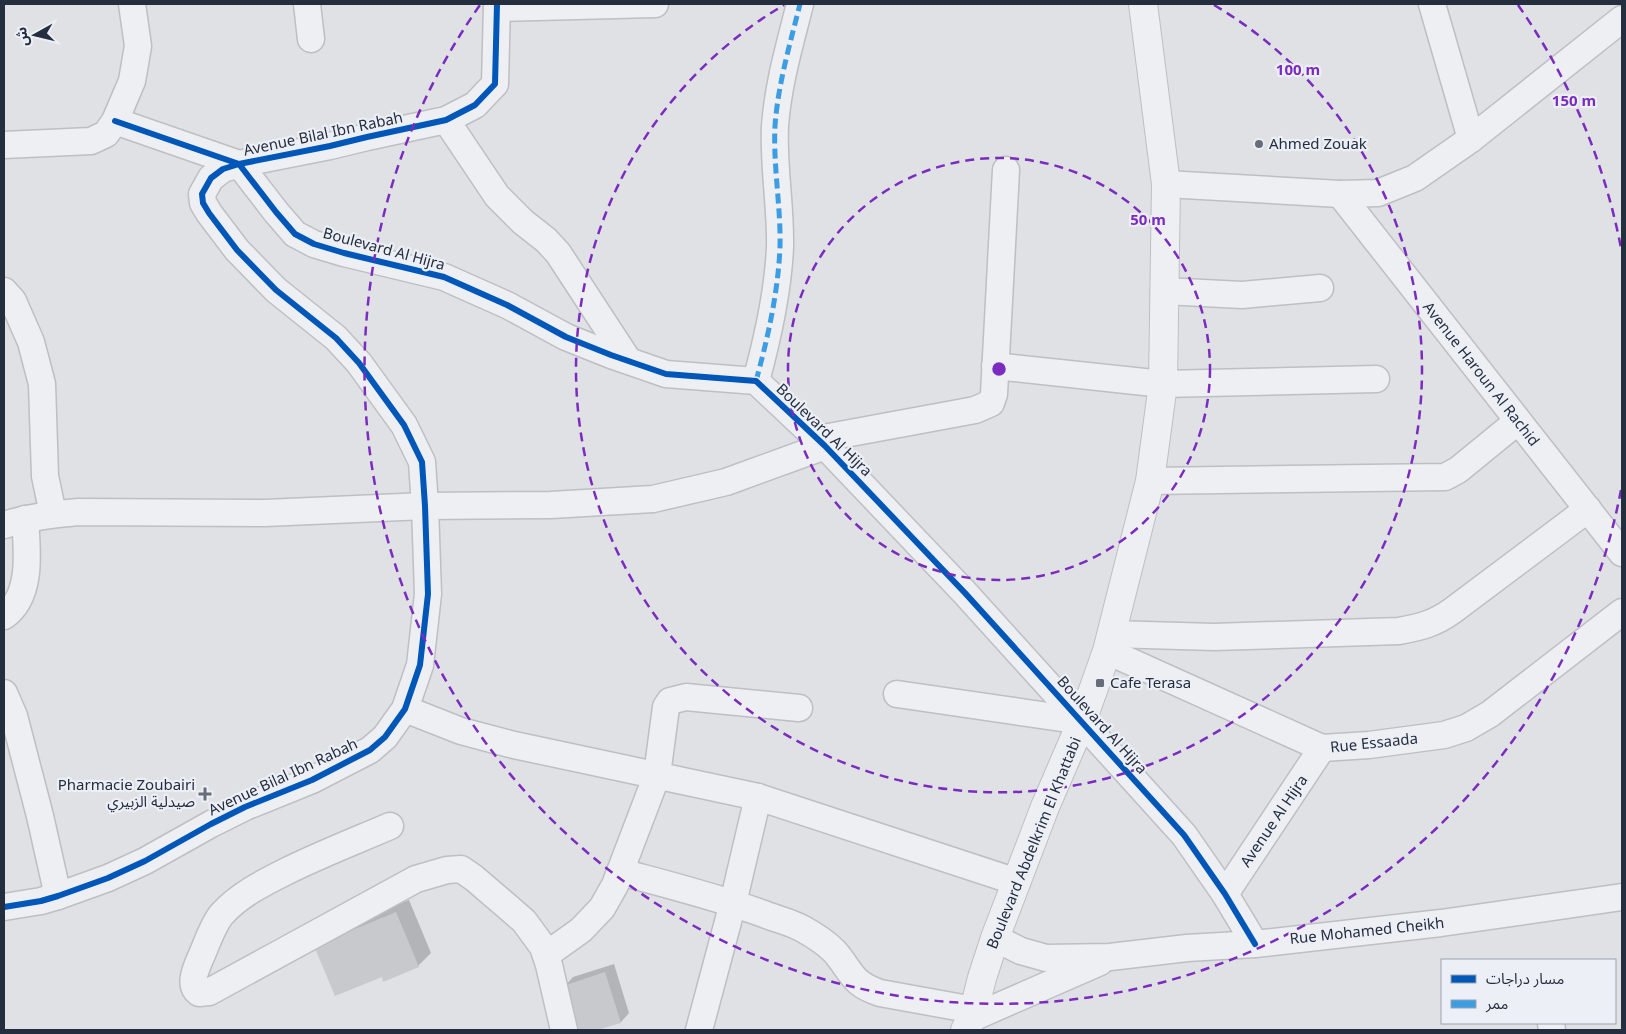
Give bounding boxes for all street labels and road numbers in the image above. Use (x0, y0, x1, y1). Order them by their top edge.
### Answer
street label: Avenue Bilal Ibn Rabah (241, 106, 404, 160)
street label: Boulevard Al Hijra (321, 222, 448, 274)
street label: Avenue Haroun Al Rachid (1419, 297, 1545, 450)
street label: Boulevard Al Hijra (773, 378, 877, 480)
street label: Boulevard Al Hijra (1053, 671, 1152, 778)
street label: Rue Essaada (1329, 727, 1419, 757)
street label: Avenue Bilal Ibn Rabah (205, 733, 360, 819)
street label: Boulevard Abdelkrim El Khattabi (981, 734, 1085, 952)
street label: Avenue Al Hijra (1235, 770, 1311, 870)
street label: Rue Mohamed Cheikh (1289, 912, 1445, 948)

